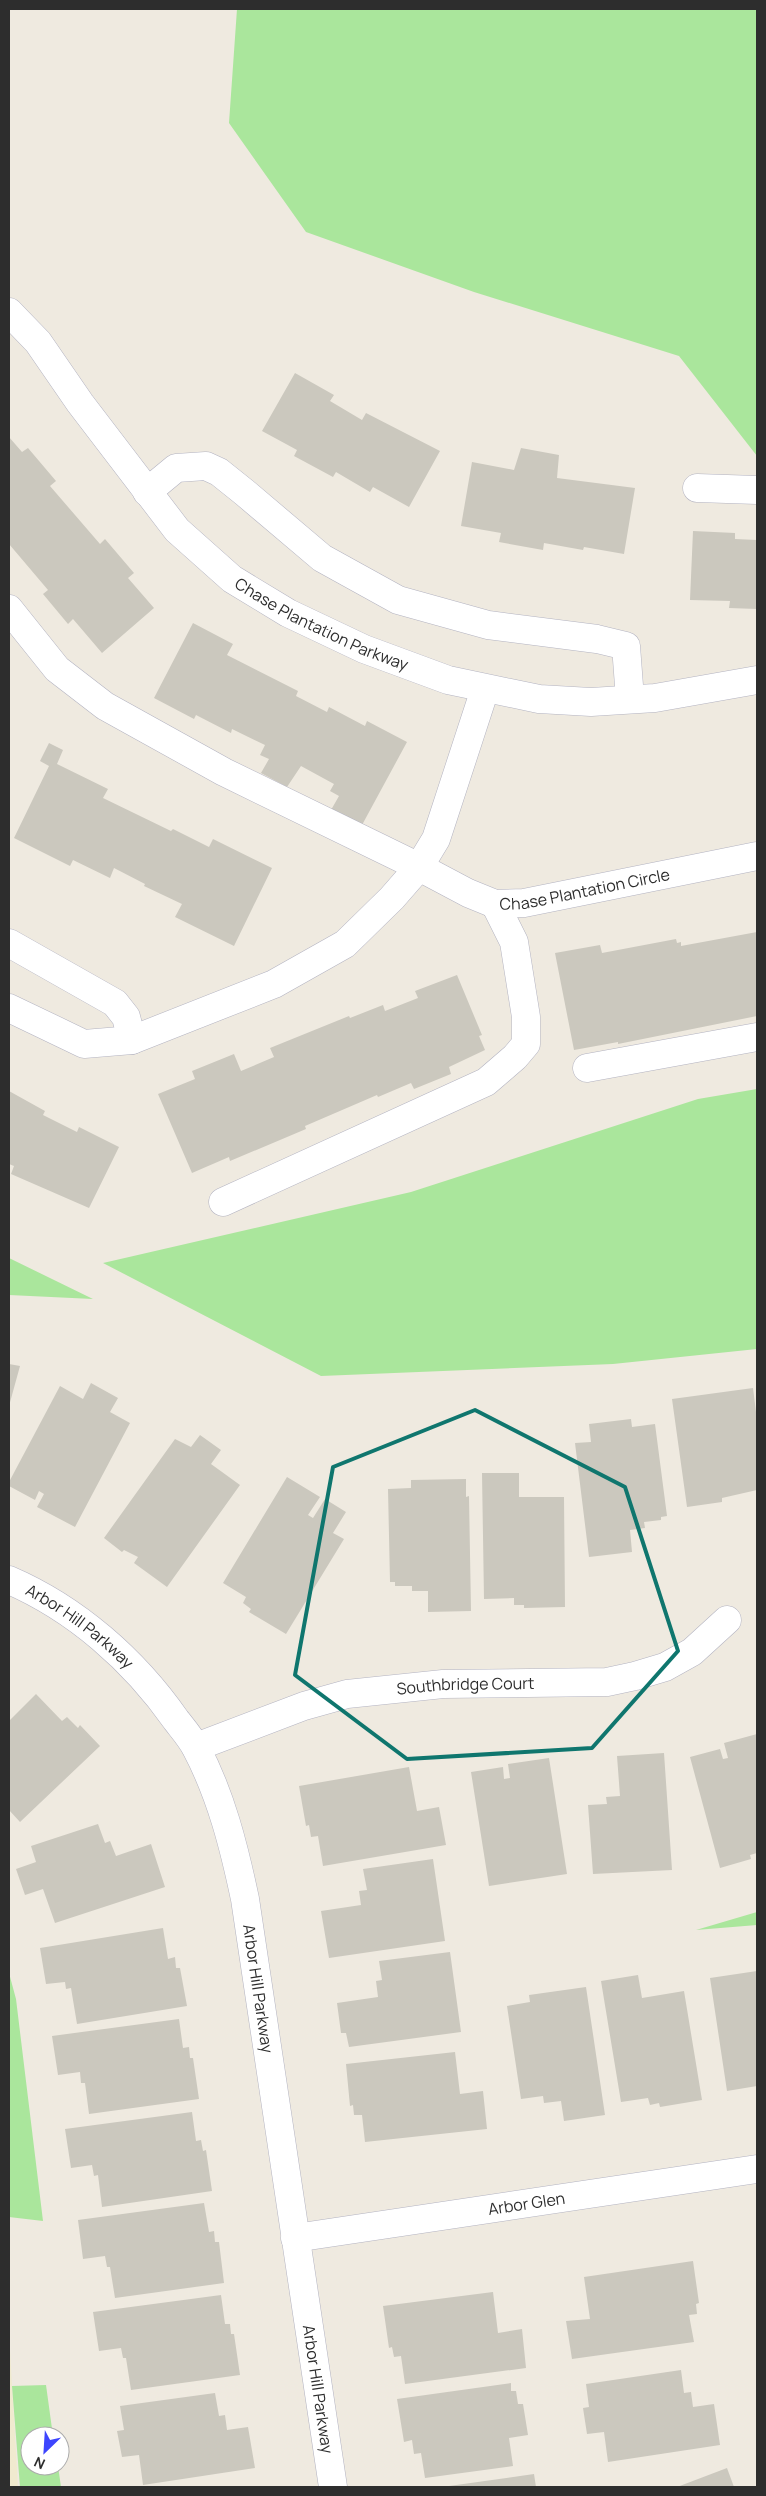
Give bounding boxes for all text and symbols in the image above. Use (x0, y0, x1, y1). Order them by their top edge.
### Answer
street label: Chase Plantation Parkway (231, 572, 412, 676)
street label: Chase Plantation Circle (499, 863, 672, 915)
street label: Arbor Hill Parkway (22, 1579, 139, 1674)
street label: Southbridge Court (395, 1672, 534, 1700)
street label: Arbor Hill Parkway (238, 1923, 279, 2055)
street label: Arbor Glen (486, 2187, 566, 2220)
street label: Arbor Hill Parkway (298, 2323, 339, 2456)
north arrow (20, 2426, 70, 2476)
text: N (31, 2452, 48, 2474)

